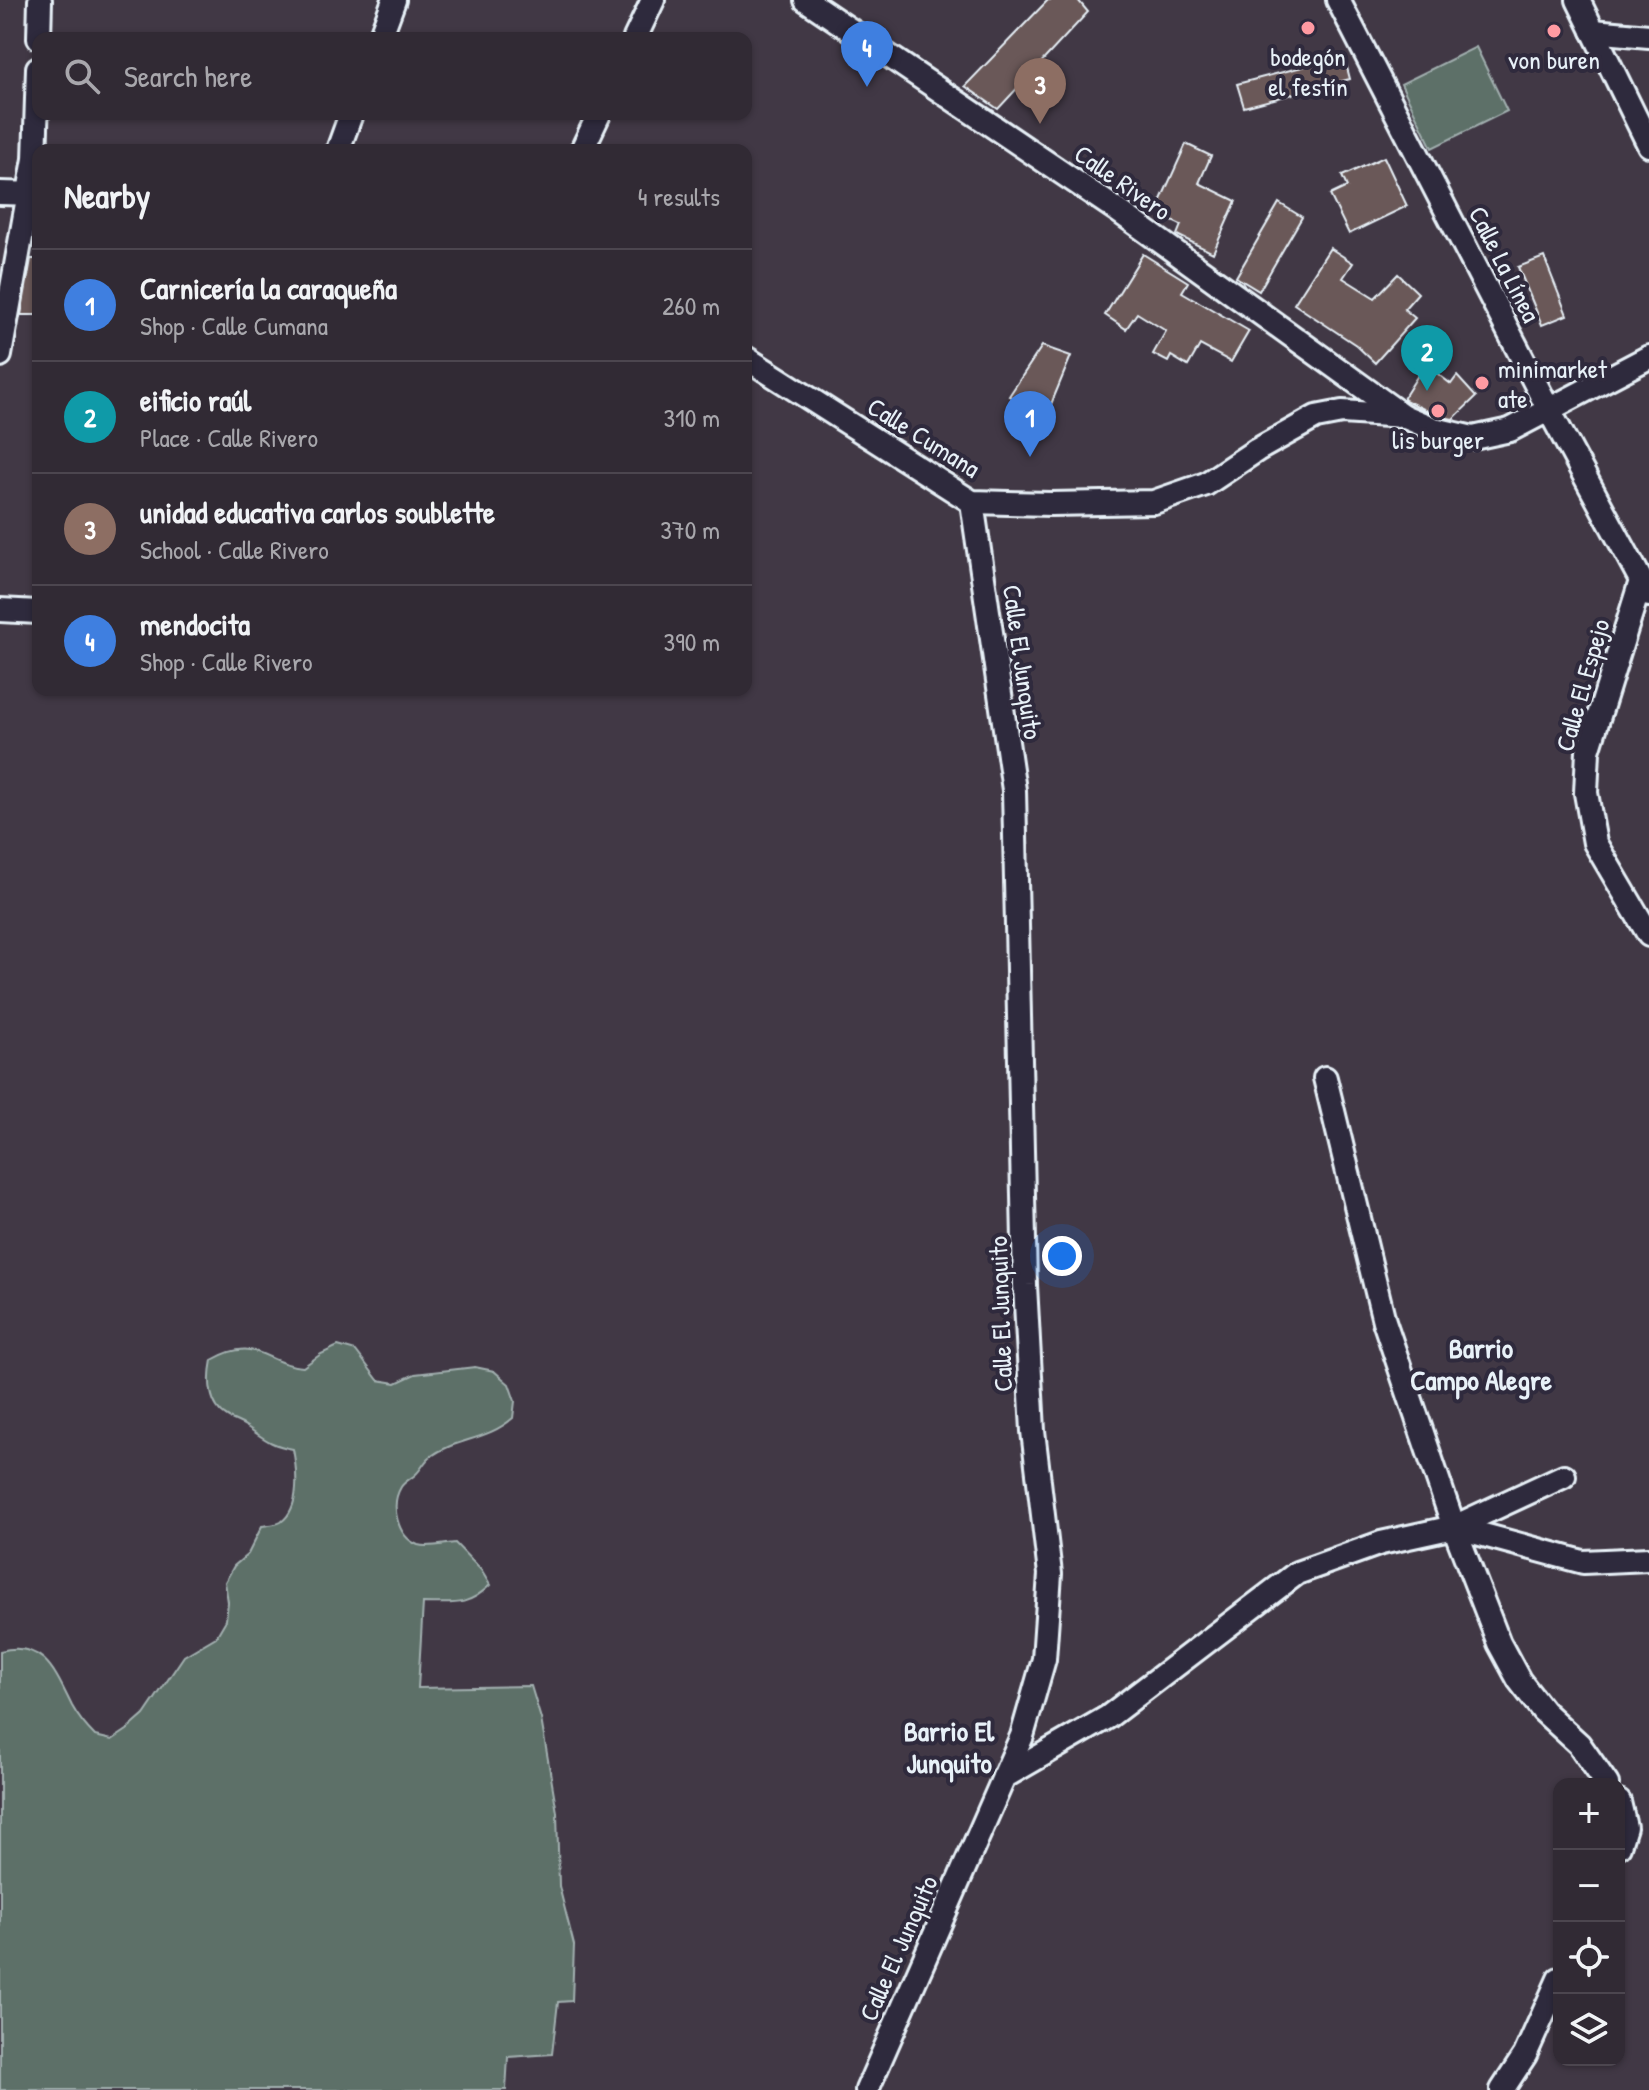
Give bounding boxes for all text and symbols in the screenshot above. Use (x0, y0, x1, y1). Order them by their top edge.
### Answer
marker: bodegón el festín (1299, 19, 1317, 37)
pin: 4 (841, 21, 893, 87)
marker: von buren (1545, 22, 1563, 40)
search box (32, 32, 752, 120)
place label: bodegón el festín (1268, 39, 1348, 104)
place label: von buren (1508, 42, 1600, 77)
icon: search (60, 54, 104, 98)
text: Search here (124, 56, 252, 96)
pin: 3 (1014, 58, 1066, 124)
street label: Calle Rivero (1068, 136, 1178, 228)
text: Nearby (64, 173, 150, 219)
text: 4 results (638, 179, 720, 214)
street label: Calle La Línea (1461, 200, 1549, 328)
text: Carnicería la caraqueña (140, 268, 397, 308)
text: 1 (85, 288, 95, 323)
text: 260 m (662, 288, 720, 323)
text: Shop · Calle Cumana (140, 308, 328, 343)
pin: 2 (1401, 325, 1453, 391)
place label: minimarket ate (1498, 351, 1608, 416)
marker: minimarket ate (1473, 374, 1491, 392)
text: eificio raúl (140, 380, 251, 420)
street label: Calle Cumana (861, 389, 987, 485)
pin: 1 (1004, 391, 1056, 457)
text: 2 (84, 400, 96, 435)
text: 310 m (664, 400, 720, 435)
marker: lis burger (1429, 402, 1447, 420)
text: Place · Calle Rivero (140, 420, 318, 455)
place label: lis burger (1392, 422, 1484, 457)
text: unidad educativa carlos soublette (140, 492, 495, 532)
text: 3 (84, 512, 96, 547)
text: 370 m (660, 512, 720, 547)
text: School · Calle Rivero (140, 532, 329, 567)
street label: Calle El Junquito (995, 582, 1051, 742)
text: mendocita (140, 604, 250, 644)
street label: Calle El Espejo (1546, 615, 1618, 755)
text: 4 (85, 624, 95, 659)
text: 390 m (664, 624, 720, 659)
text: Shop · Calle Rivero (140, 644, 312, 679)
street label: Calle El Junquito (980, 1236, 1020, 1392)
your location (1042, 1236, 1082, 1276)
district label: Barrio Campo Alegre (1410, 1329, 1553, 1400)
district label: Barrio El Junquito (904, 1712, 995, 1783)
map controls (1553, 1778, 1625, 2066)
button: + (1553, 1778, 1625, 1850)
button: − (1553, 1850, 1625, 1922)
street label: Calle El Junquito (850, 1870, 946, 2026)
button: locate (1553, 1922, 1625, 1994)
button: layers (1553, 1994, 1625, 2066)

